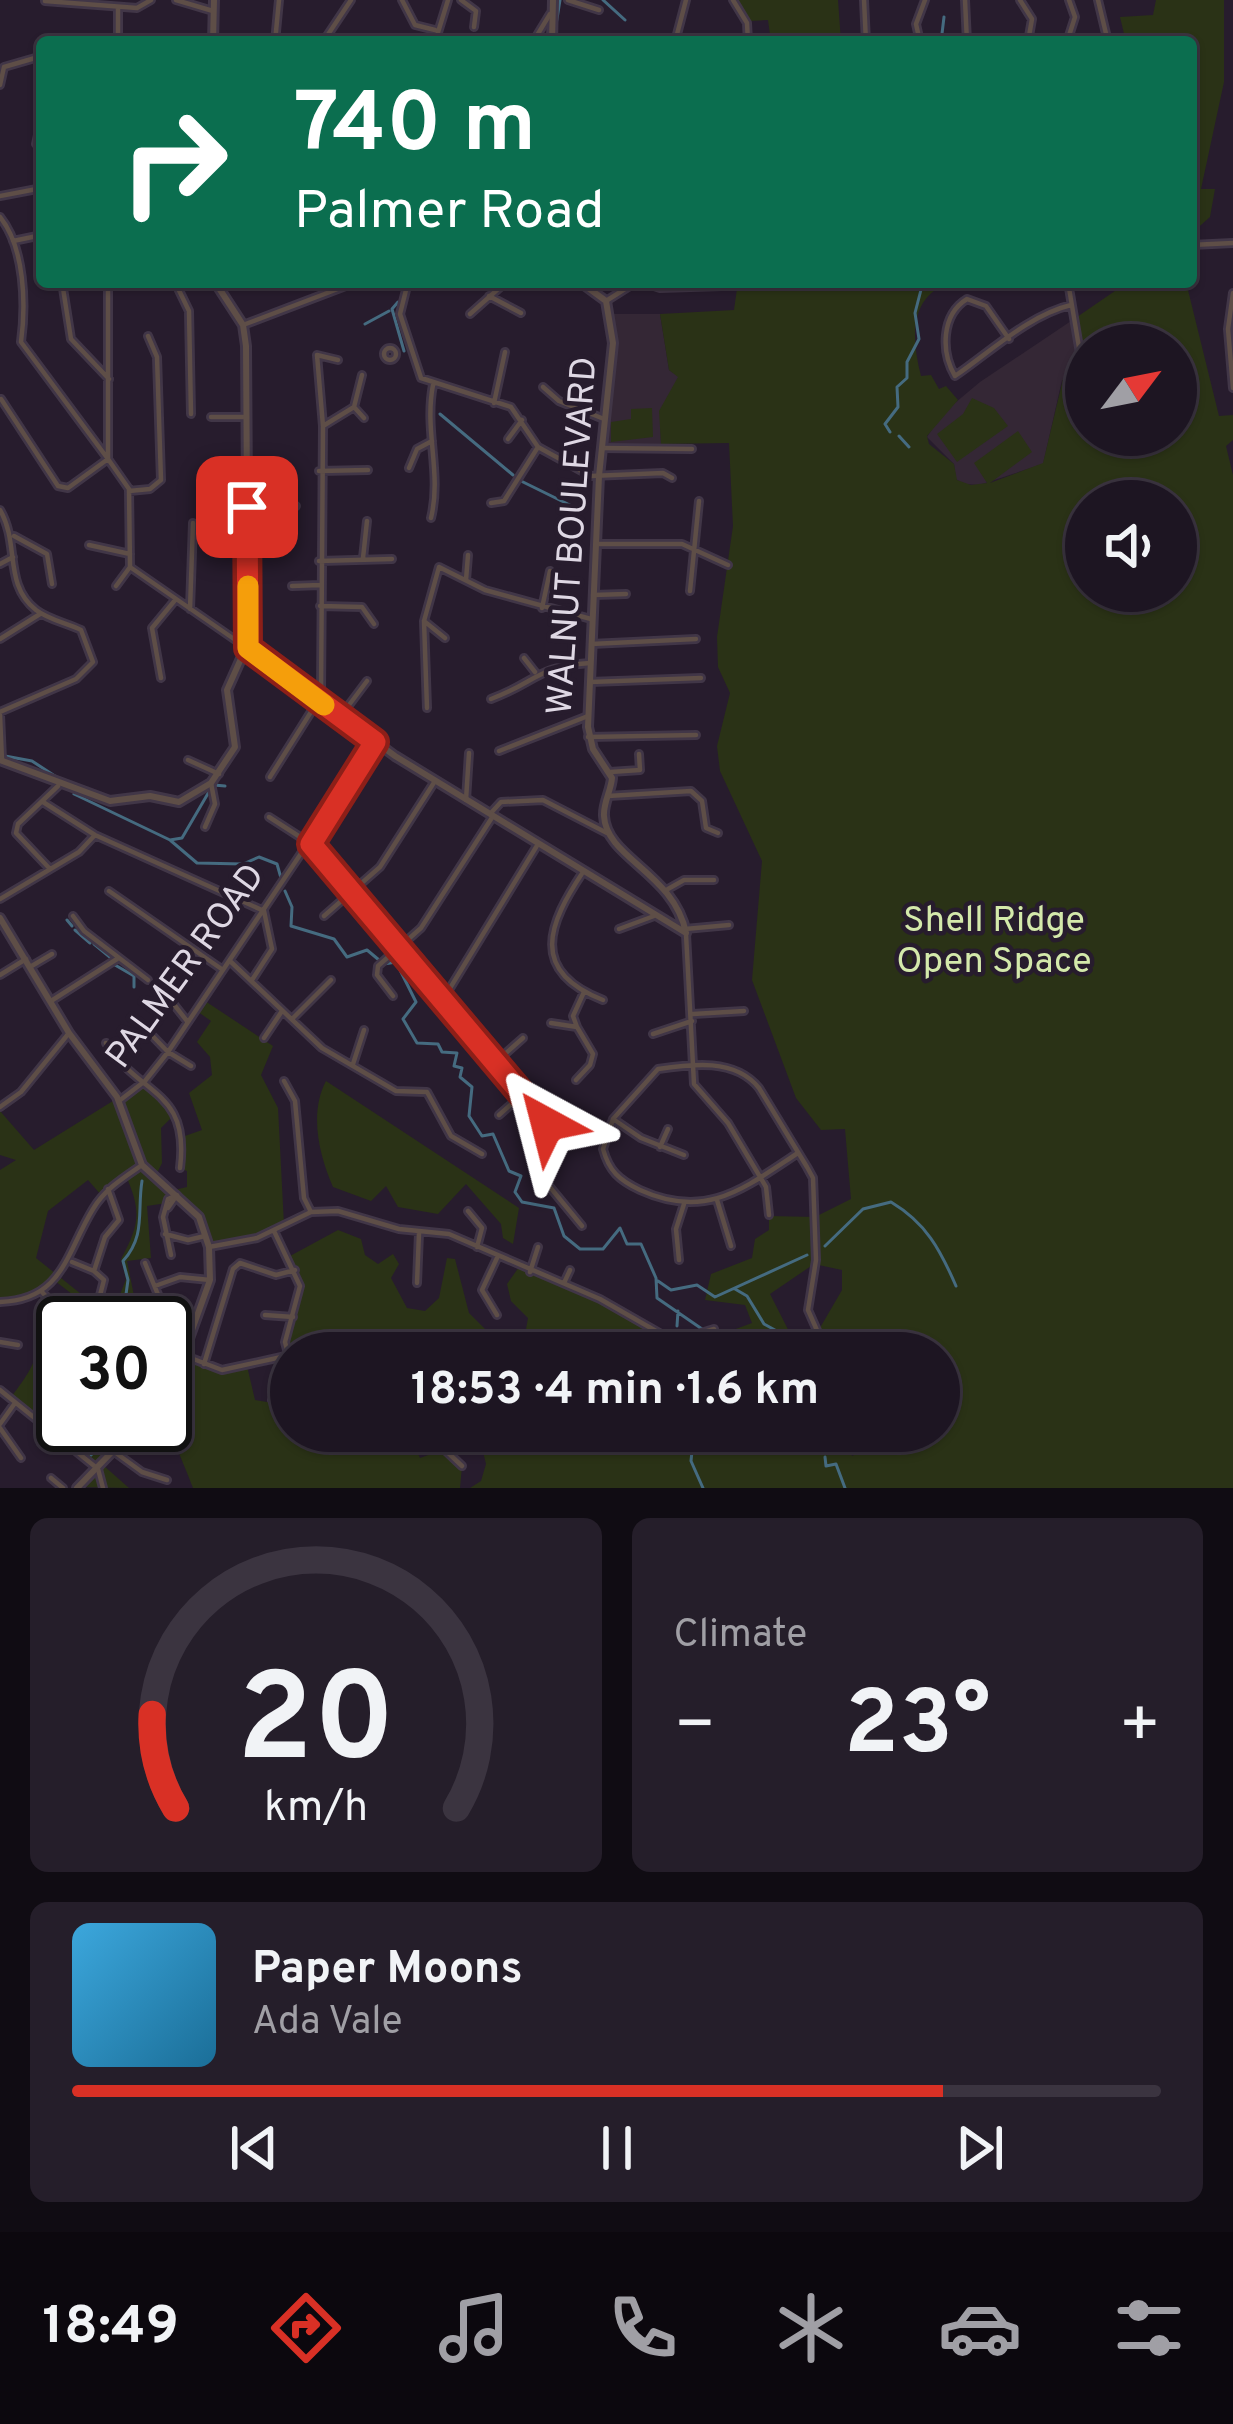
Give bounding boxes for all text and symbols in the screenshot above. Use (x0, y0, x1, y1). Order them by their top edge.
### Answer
text: 740 m (294, 75, 536, 181)
icon: right (96, 84, 252, 240)
text: Palmer Road (294, 179, 604, 248)
north arrow (1065, 324, 1197, 456)
map controls (1065, 324, 1197, 612)
street label: WALNUT BOULEVARD (539, 355, 609, 717)
pin (196, 456, 298, 558)
icon: arrive (214, 474, 280, 540)
button: sound (1065, 480, 1197, 612)
street label: PALMER ROAD (97, 855, 277, 1079)
park label: Shell Ridge Open Space (896, 899, 1092, 986)
position arrow (484, 1061, 610, 1187)
speed limit sign: 30 (36, 1296, 192, 1452)
text: 18:53 · 4 min · 1.6 km (411, 1363, 819, 1420)
text: Climate (674, 1612, 807, 1661)
text: 20 (237, 1647, 395, 1805)
text: 23° (844, 1672, 990, 1785)
text: − (674, 1687, 716, 1770)
text: + (1118, 1687, 1161, 1770)
text: km/h (264, 1782, 368, 1836)
text: Paper Moons (252, 1942, 523, 1999)
text: Ada Vale (252, 1999, 403, 2048)
icon: previous (221, 2115, 287, 2181)
icon: pause (584, 2115, 650, 2181)
icon: next (947, 2115, 1013, 2181)
icon: directions (264, 2286, 348, 2370)
icon: music (432, 2286, 516, 2370)
icon: phone (601, 2286, 685, 2370)
icon: climate (769, 2286, 853, 2370)
icon: car (938, 2286, 1022, 2370)
icon: filters (1107, 2286, 1191, 2370)
text: 18:49 (42, 2294, 179, 2363)

